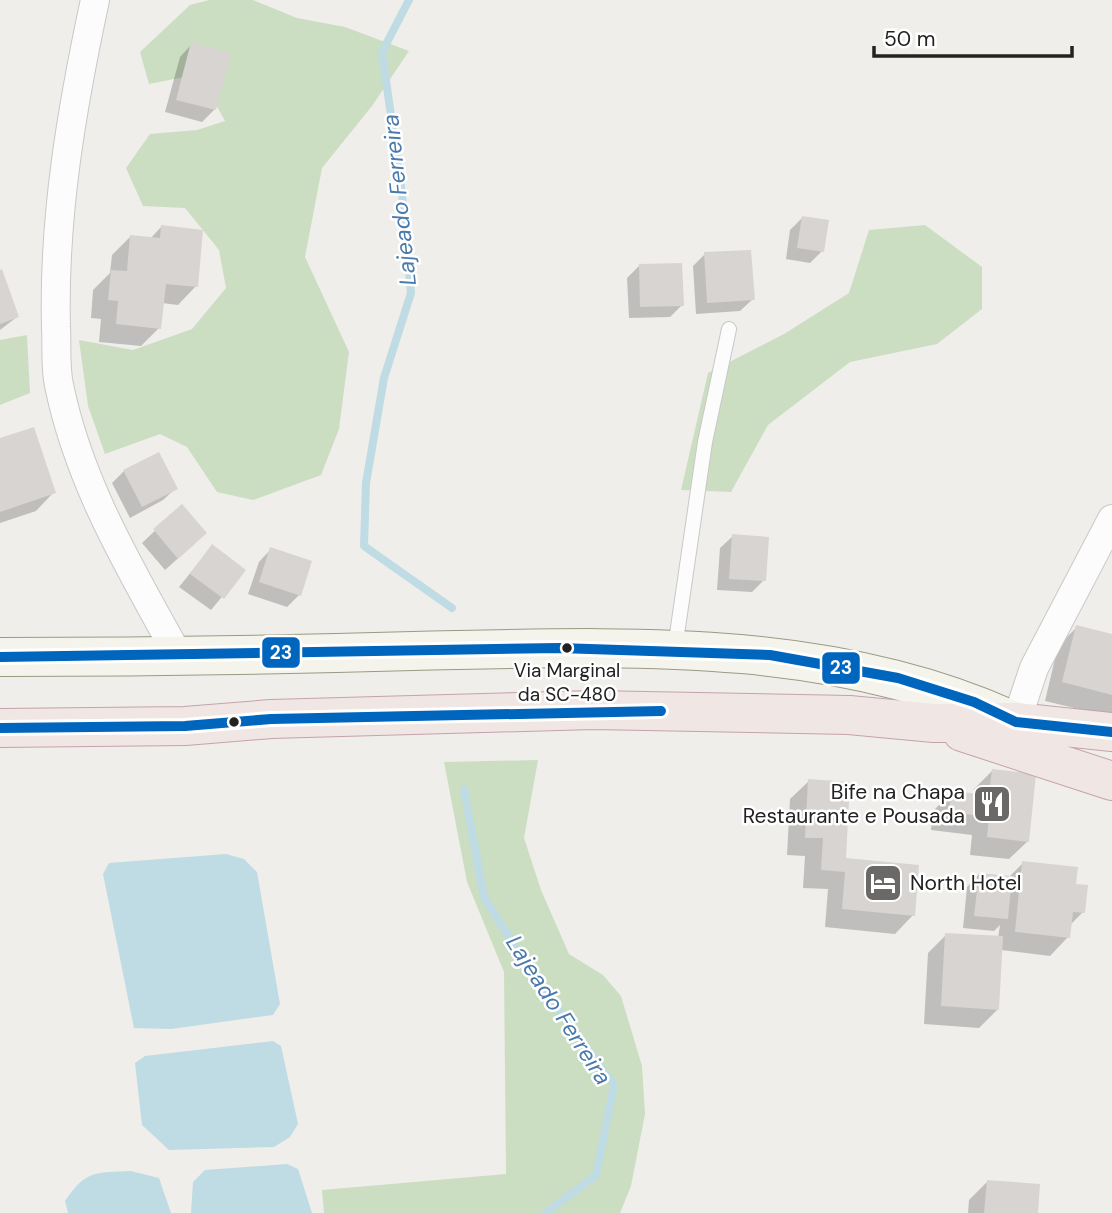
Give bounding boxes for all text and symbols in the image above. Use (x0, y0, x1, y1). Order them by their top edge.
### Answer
scale bar (874, 14, 1072, 58)
text: 50 m (884, 25, 935, 53)
water label: Lajeado Ferreira (375, 113, 423, 287)
line badge: 23 (261, 636, 301, 669)
text: 23 (270, 640, 292, 665)
marker: Via Marginal da SC-480 (560, 641, 574, 655)
line badge: 23 (821, 651, 861, 685)
text: 23 (830, 655, 852, 680)
place label: Via Marginal da SC-480 (514, 658, 620, 707)
unlabelled marker (227, 715, 241, 729)
place label: Bife na Chapa Restaurante e Pousada (743, 778, 965, 830)
restaurant icon: Bife na Chapa Restaurante e Pousada (971, 783, 1013, 825)
hotel icon: North Hotel (862, 862, 904, 904)
place label: North Hotel (910, 869, 1022, 897)
water label: Lajeado Ferreira (499, 930, 619, 1090)

